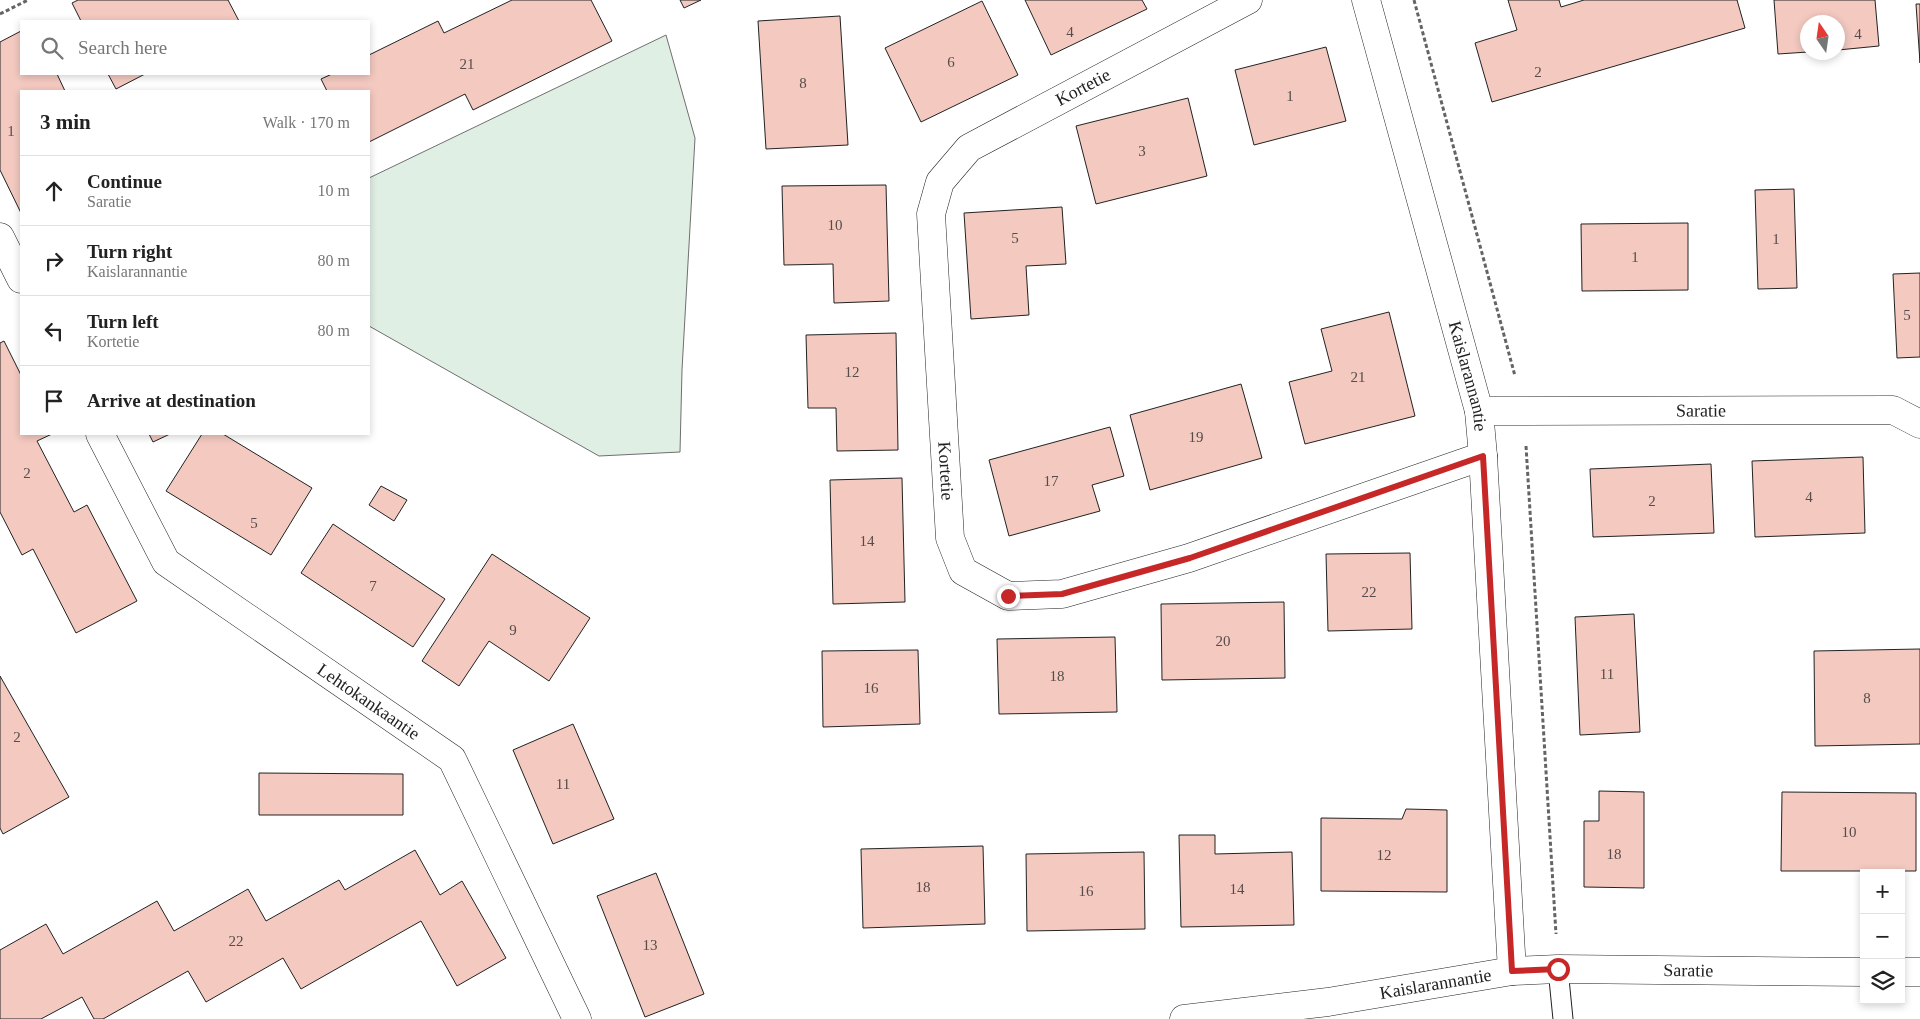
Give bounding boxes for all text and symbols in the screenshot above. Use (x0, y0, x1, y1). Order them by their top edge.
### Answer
north arrow (1800, 15, 1845, 60)
search box (20, 20, 370, 75)
house number: 4 (1066, 24, 1074, 40)
house number: 4 (1854, 26, 1862, 42)
icon: search (38, 34, 66, 62)
text: Search here (78, 37, 167, 58)
house number: 6 (947, 54, 955, 70)
house number: 21 (460, 56, 475, 72)
street label: Kortetie (1052, 64, 1114, 110)
house number: 2 (1534, 64, 1542, 80)
house number: 8 (799, 75, 807, 91)
house number: 1 (1286, 88, 1294, 104)
text: 3 min (40, 110, 91, 134)
text: Walk · 170 m (263, 114, 350, 131)
house number: 1 (7, 123, 15, 139)
house number: 3 (1138, 143, 1146, 159)
text: Continue (87, 171, 162, 192)
icon: ahead (40, 177, 68, 205)
text: 10 m (318, 182, 350, 199)
text: Saratie (87, 193, 131, 210)
house number: 10 (828, 217, 843, 233)
house number: 5 (1011, 230, 1019, 246)
house number: 1 (1772, 231, 1780, 247)
text: Turn right (87, 241, 172, 262)
icon: right (40, 247, 68, 275)
house number: 1 (1631, 249, 1639, 265)
text: 80 m (318, 252, 350, 269)
text: Kaislarannantie (87, 263, 187, 280)
house number: 5 (1903, 307, 1911, 323)
text: Turn left (87, 311, 159, 332)
icon: left (40, 317, 68, 345)
street label: Kaislarannantie (1445, 319, 1491, 432)
text: 80 m (318, 322, 350, 339)
text: Kortetie (87, 333, 139, 350)
house number: 12 (845, 364, 860, 380)
house number: 21 (1351, 369, 1366, 385)
icon: arrive (40, 387, 68, 415)
text: Arrive at destination (87, 390, 256, 411)
street label: Saratie (1676, 400, 1726, 421)
house number: 19 (1189, 429, 1204, 445)
street label: Kortetie (934, 441, 958, 501)
house number: 2 (23, 465, 31, 481)
house number: 17 (1044, 473, 1059, 489)
house number: 4 (1805, 489, 1813, 505)
house number: 2 (1648, 493, 1656, 509)
house number: 5 (250, 515, 258, 531)
house number: 14 (860, 533, 875, 549)
house number: 7 (369, 578, 377, 594)
house number: 22 (1362, 584, 1377, 600)
route end (997, 585, 1020, 608)
house number: 9 (509, 622, 517, 638)
house number: 20 (1216, 633, 1231, 649)
street label: Lehtokankaantie (313, 659, 424, 744)
house number: 11 (1600, 666, 1614, 682)
house number: 18 (1050, 668, 1065, 684)
house number: 16 (864, 680, 879, 696)
house number: 8 (1863, 690, 1871, 706)
house number: 2 (13, 729, 21, 745)
house number: 11 (556, 776, 570, 792)
house number: 10 (1842, 824, 1857, 840)
house number: 18 (1607, 846, 1622, 862)
house number: 12 (1377, 847, 1392, 863)
map controls (1860, 869, 1905, 1004)
button: + (1860, 869, 1905, 914)
house number: 18 (916, 879, 931, 895)
house number: 14 (1230, 881, 1245, 897)
house number: 16 (1079, 883, 1094, 899)
button: − (1860, 914, 1905, 959)
house number: 22 (229, 933, 244, 949)
house number: 13 (643, 937, 658, 953)
route start (1547, 958, 1570, 981)
button: layers (1860, 959, 1905, 1004)
street label: Saratie (1663, 960, 1713, 981)
street label: Kaislarannantie (1378, 965, 1493, 1003)

